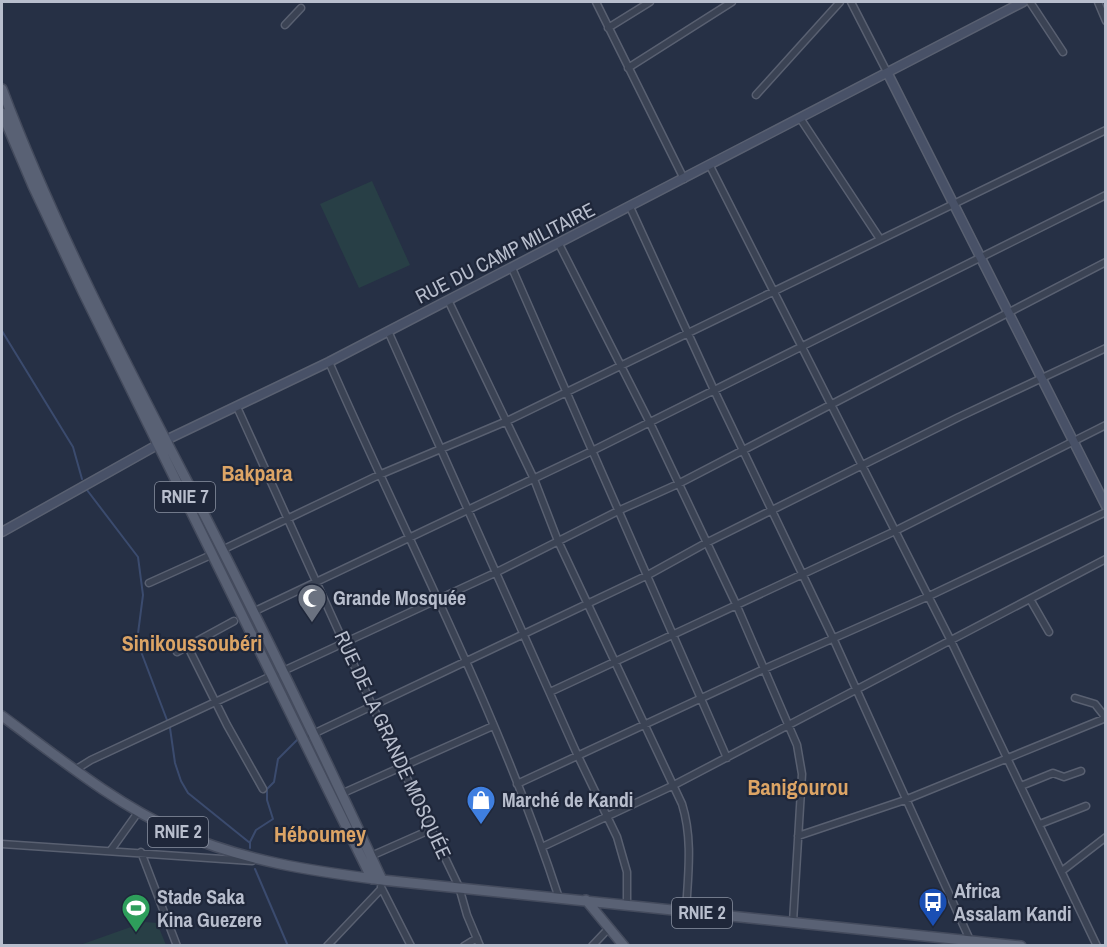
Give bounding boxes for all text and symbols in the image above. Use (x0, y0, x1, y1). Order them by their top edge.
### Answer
street label: RUE DU CAMP MILITAIRE (410, 196, 599, 310)
district label: Bakpara (221, 458, 293, 488)
road number: RNIE 7 (155, 482, 215, 512)
mosque icon: Grande Mosquée (296, 582, 328, 624)
place label: Grande Mosquée (333, 584, 466, 611)
street label: RUE DE LA GRANDE MOSQUÉE (329, 626, 458, 863)
district label: Sinikoussoubéri (122, 628, 262, 658)
district label: Banigourou (747, 772, 849, 802)
shop icon: Marché de Kandi (465, 784, 497, 826)
place label: Marché de Kandi (502, 786, 633, 813)
road number: RNIE 2 (148, 817, 208, 847)
district label: Héboumey (274, 819, 366, 849)
place label: Africa Assalam Kandi (954, 877, 1072, 927)
place label: Stade Saka Kina Guezere (157, 883, 262, 933)
bus stop icon: Africa Assalam Kandi (917, 886, 949, 928)
sports icon: Stade Saka Kina Guezere (120, 892, 152, 934)
road number: RNIE 2 (672, 898, 732, 928)

